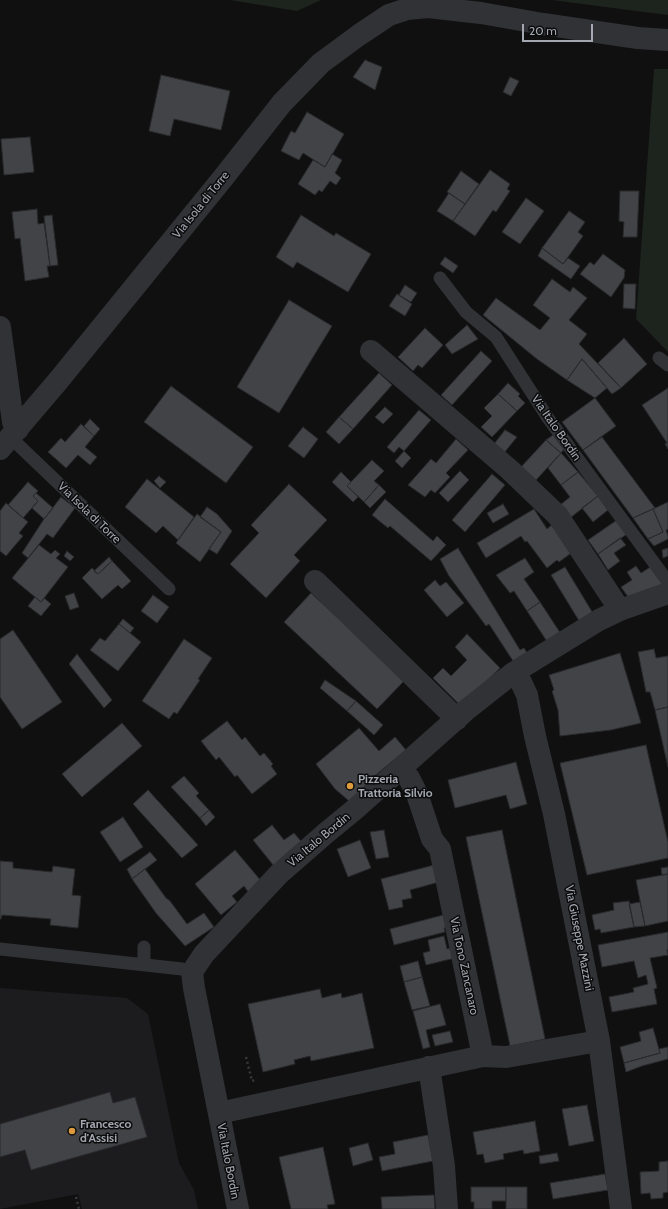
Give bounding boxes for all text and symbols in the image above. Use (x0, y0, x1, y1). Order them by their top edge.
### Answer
scale bar (524, 16, 595, 42)
text: 20 m (529, 23, 557, 38)
street label: Via Isola di Torre (170, 169, 232, 241)
street label: Via Italo Bordin (528, 392, 584, 464)
street label: Via Isola di Torre (54, 479, 124, 547)
place label: Pizzeria Trattoria Silvio (358, 772, 433, 800)
marker: Pizzeria Trattoria Silvio (345, 781, 355, 791)
street label: Via Italo Bordin (285, 810, 353, 870)
street label: Via Giuseppe Mazzini (562, 884, 596, 992)
street label: Via Tono Zancanaro (447, 916, 481, 1016)
place label: Francesco d'Assisi (80, 1117, 131, 1145)
street label: Via Italo Bordin (214, 1122, 242, 1200)
marker: Francesco d'Assisi (67, 1126, 77, 1136)

